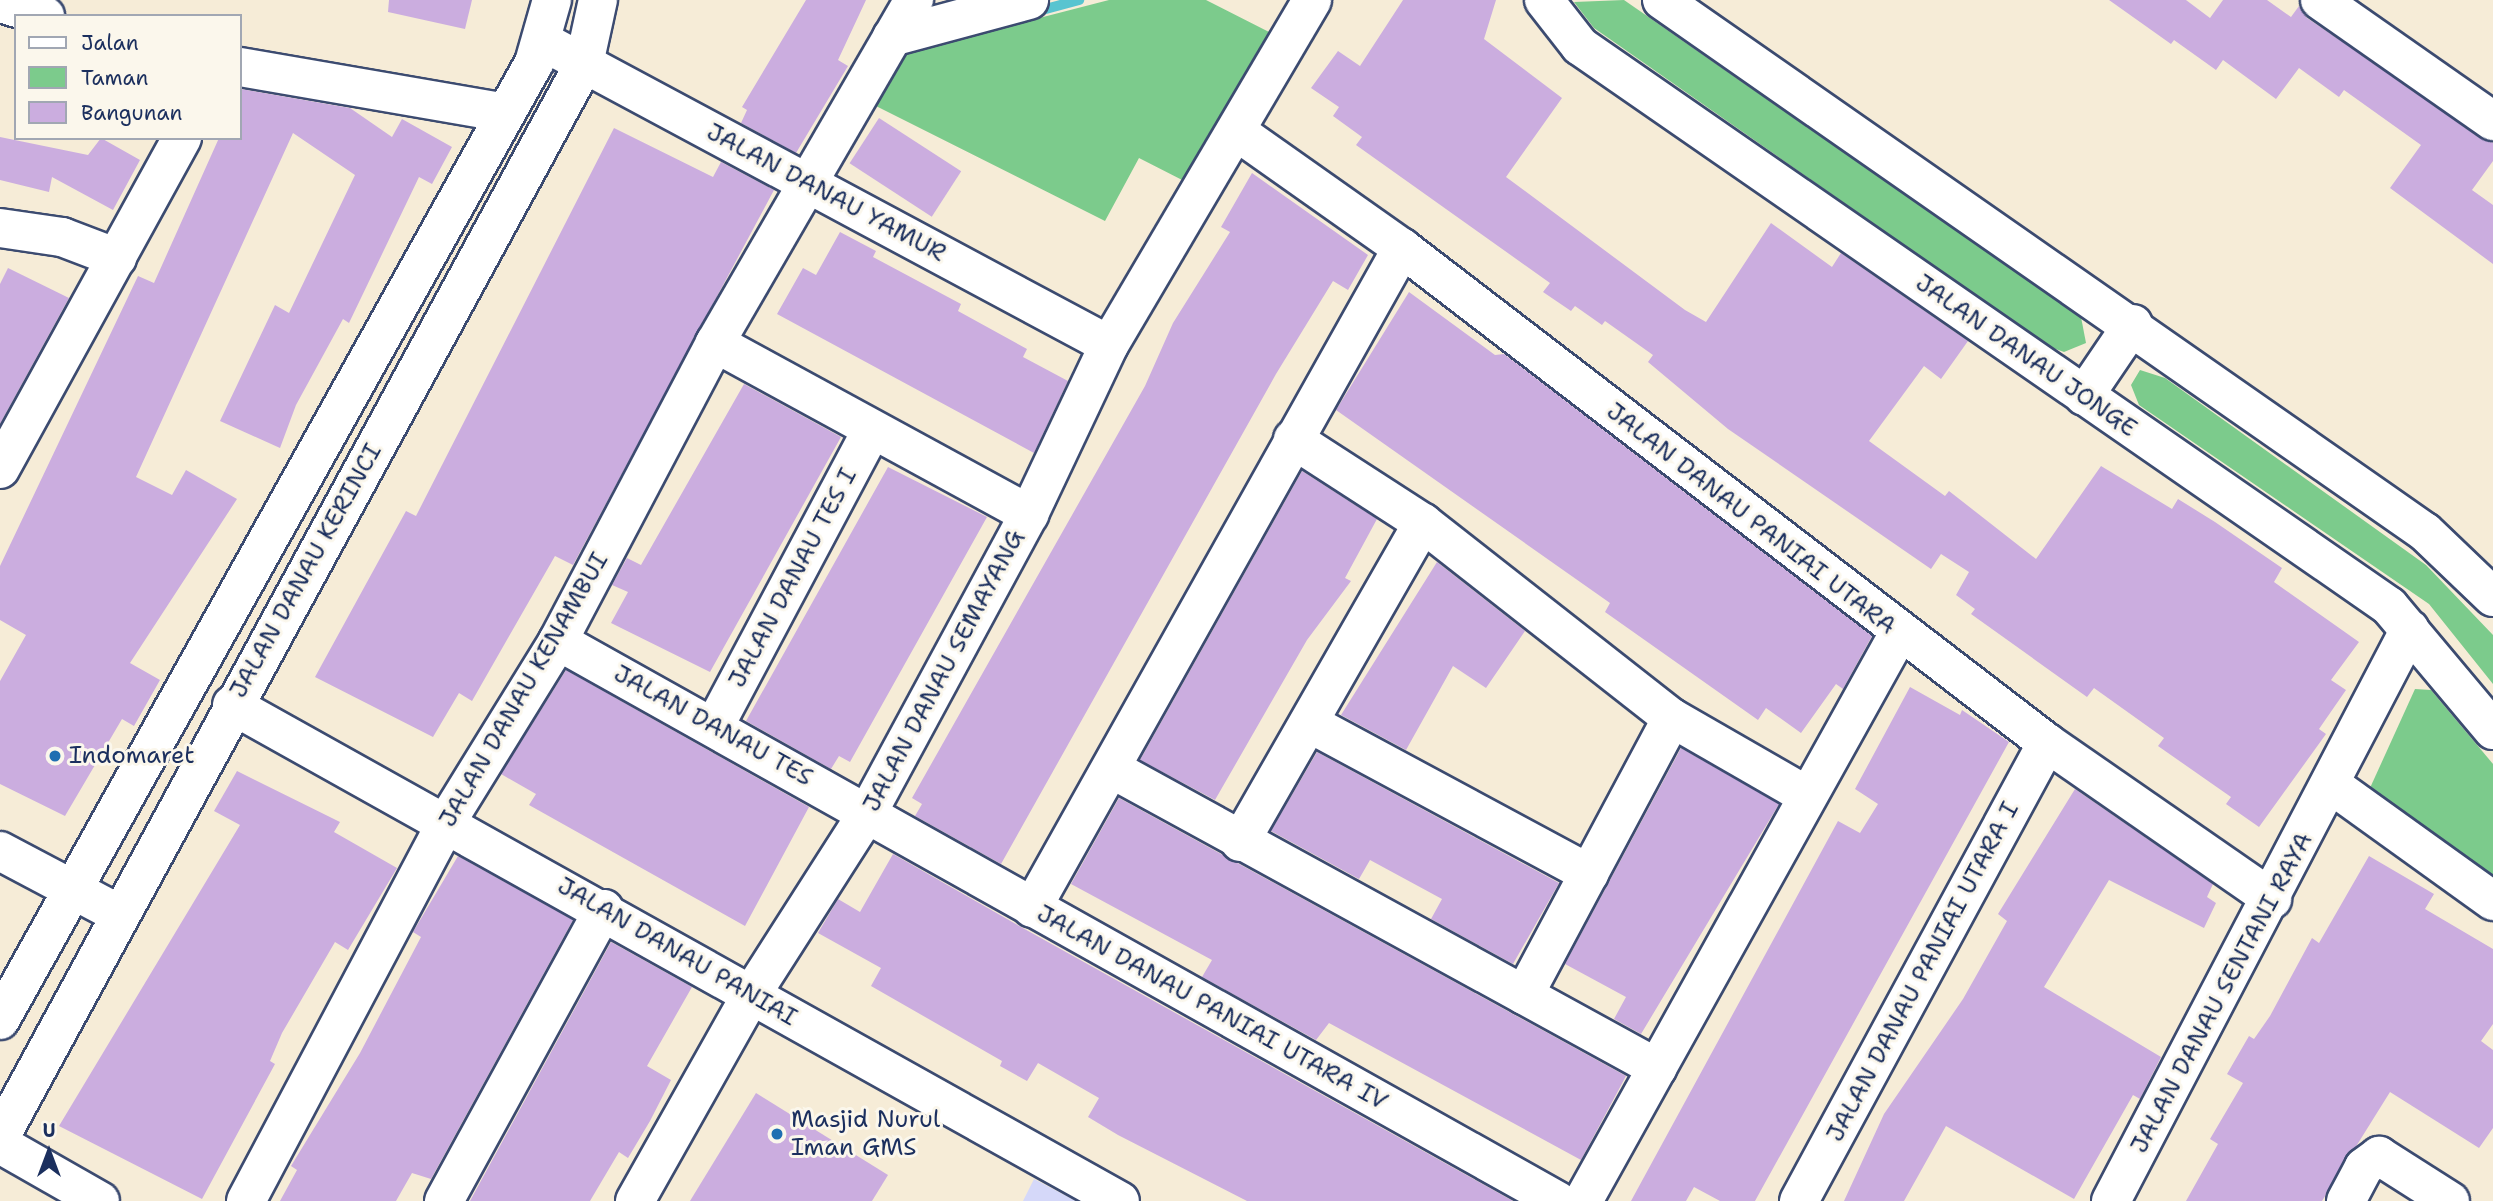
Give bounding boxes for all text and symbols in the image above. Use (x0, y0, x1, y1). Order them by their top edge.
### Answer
legend (14, 14, 242, 140)
text: Jalan (81, 29, 139, 57)
text: Taman (81, 64, 148, 92)
text: Bangunan (81, 99, 182, 127)
street label: JALAN DANAU YAMUR (702, 118, 950, 268)
street label: JALAN DANAU JONGE (1910, 269, 2142, 443)
street label: JALAN DANAU PANIAI UTARA (1601, 397, 1901, 641)
street label: JALAN DANAU KERINCI (224, 439, 388, 703)
street label: JALAN DANAU TES I (723, 463, 863, 693)
street label: JALAN DANAU SEMAYANG (857, 525, 1031, 817)
street label: JALAN DANAU KENAMBUI (433, 548, 615, 832)
street label: JALAN DANAU TES (609, 659, 817, 793)
place label: Indomaret (69, 742, 195, 770)
marker: Indomaret (47, 748, 63, 764)
street label: JALAN DANAU PANIAI UTARA I (1821, 797, 2025, 1147)
street label: JALAN DANAU SENTANI RAYA (2125, 828, 2319, 1158)
street label: JALAN DANAU PANIAI (552, 872, 802, 1032)
street label: JALAN DANAU PANIAI UTARA IV (1032, 899, 1392, 1117)
place label: Masjid Nurul Iman GMS (791, 1106, 940, 1162)
north arrow (14, 1117, 84, 1187)
text: U (43, 1118, 56, 1143)
marker: Masjid Nurul Iman GMS (769, 1126, 785, 1142)

